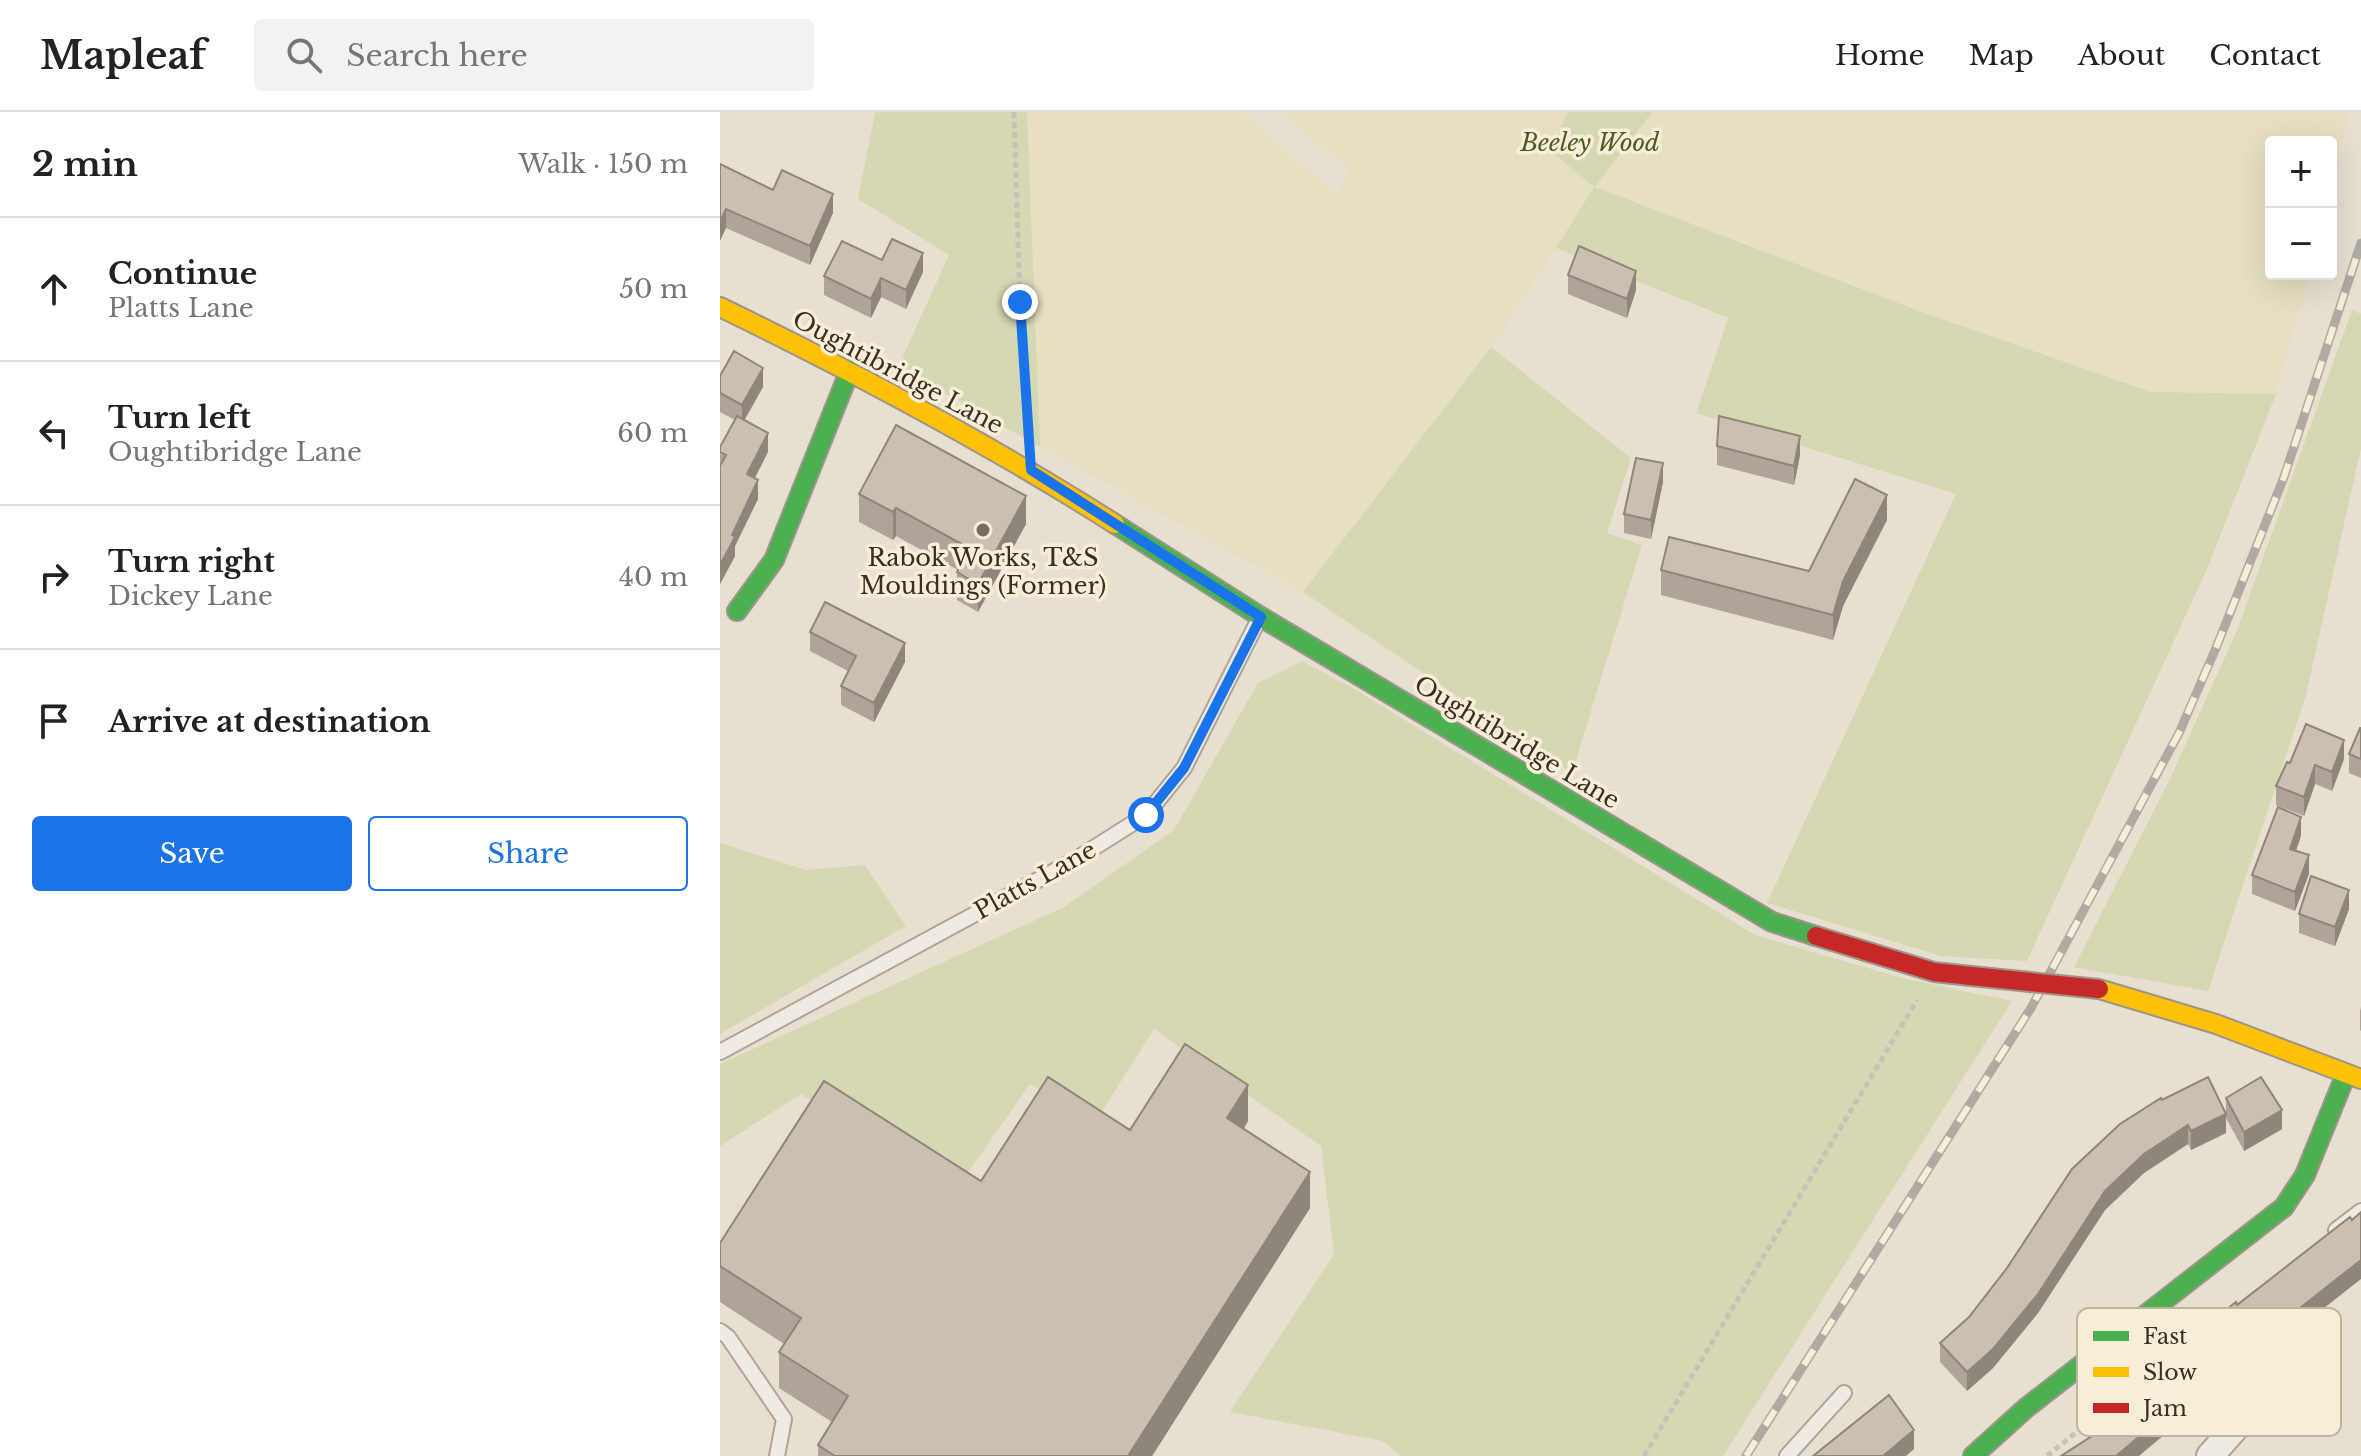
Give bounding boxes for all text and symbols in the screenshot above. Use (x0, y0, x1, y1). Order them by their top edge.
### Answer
search box (254, 19, 814, 91)
text: Mapleaf (40, 32, 206, 79)
icon: search (282, 33, 326, 77)
text: Search here (346, 37, 528, 74)
text: Home (1835, 38, 1925, 73)
text: Map (1969, 38, 2034, 73)
text: About (2078, 38, 2165, 73)
text: Contact (2209, 38, 2321, 73)
park label: Beeley Wood (1520, 128, 1660, 157)
map controls (2265, 136, 2337, 280)
button: + (2265, 136, 2337, 208)
text: 2 min (32, 143, 138, 185)
text: Walk · 150 m (519, 148, 688, 180)
button: − (2265, 208, 2337, 280)
text: Continue (108, 255, 257, 292)
icon: ahead (32, 267, 76, 311)
text: 50 m (619, 273, 688, 305)
route end (1002, 284, 1038, 320)
text: Platts Lane (108, 292, 254, 324)
street label: Oughtibridge Lane (788, 304, 1008, 440)
text: Turn left (108, 399, 251, 436)
icon: left (32, 411, 76, 455)
text: 60 m (617, 417, 688, 449)
text: Oughtibridge Lane (108, 436, 362, 468)
marker: Rabok Works, T&S Mouldings (Former) (974, 521, 992, 539)
text: Turn right (108, 543, 275, 580)
place label: Rabok Works, T&S Mouldings (Former) (860, 543, 1106, 600)
icon: right (32, 555, 76, 599)
text: 40 m (619, 561, 688, 593)
text: Dickey Lane (108, 580, 273, 612)
street label: Oughtibridge Lane (1409, 669, 1625, 815)
icon: arrive (32, 699, 76, 743)
text: Arrive at destination (108, 703, 431, 740)
route start (1128, 797, 1164, 833)
button: Save (32, 816, 352, 891)
button: Share (368, 816, 688, 891)
street label: Platts Lane (969, 835, 1101, 925)
legend (2077, 1308, 2341, 1436)
text: Fast (2143, 1323, 2188, 1350)
text: Slow (2143, 1359, 2197, 1386)
text: Jam (2140, 1395, 2187, 1422)

